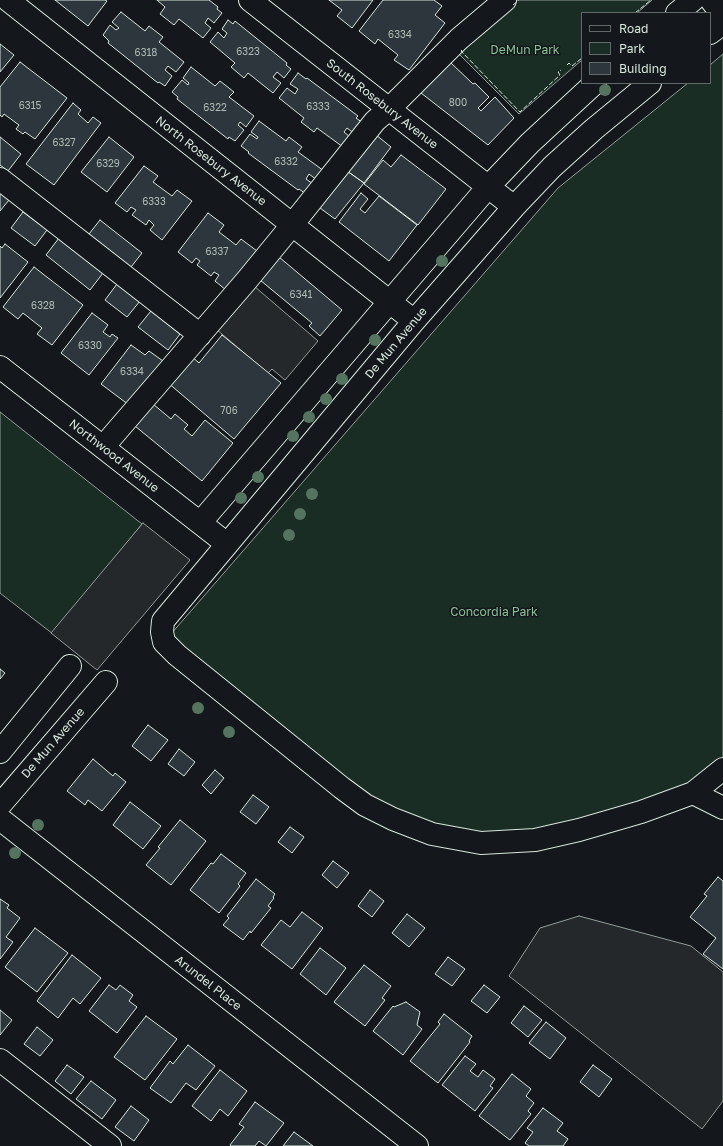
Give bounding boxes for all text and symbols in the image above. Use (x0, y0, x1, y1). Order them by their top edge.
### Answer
legend (581, 12, 711, 84)
text: Road (619, 21, 648, 36)
house number: 6334 (388, 29, 412, 41)
text: Park (619, 41, 645, 56)
park label: DeMun Park (490, 43, 560, 57)
house number: 6323 (236, 46, 260, 58)
house number: 6318 (135, 47, 157, 59)
street label: South Rosebury Avenue (323, 56, 441, 152)
text: Building (619, 61, 667, 76)
house number: 800 (449, 97, 467, 109)
house number: 6315 (19, 100, 41, 112)
house number: 6333 (306, 101, 330, 113)
house number: 6322 (203, 102, 227, 114)
street label: North Rosebury Avenue (153, 113, 269, 209)
house number: 6327 (53, 137, 75, 149)
house number: 6332 (274, 156, 298, 168)
house number: 6329 (96, 158, 120, 170)
house number: 6333 (142, 196, 166, 208)
house number: 6337 (205, 246, 229, 258)
house number: 6341 (290, 289, 312, 301)
house number: 6328 (31, 300, 55, 312)
street label: De Mun Avenue (362, 304, 430, 382)
house number: 6330 (78, 340, 102, 352)
house number: 6334 (120, 366, 144, 378)
house number: 706 (220, 405, 238, 417)
street label: Northwood Avenue (66, 416, 162, 496)
park label: Concordia Park (450, 605, 538, 619)
street label: De Mun Avenue (18, 705, 88, 781)
street label: Arundel Place (172, 953, 244, 1013)

